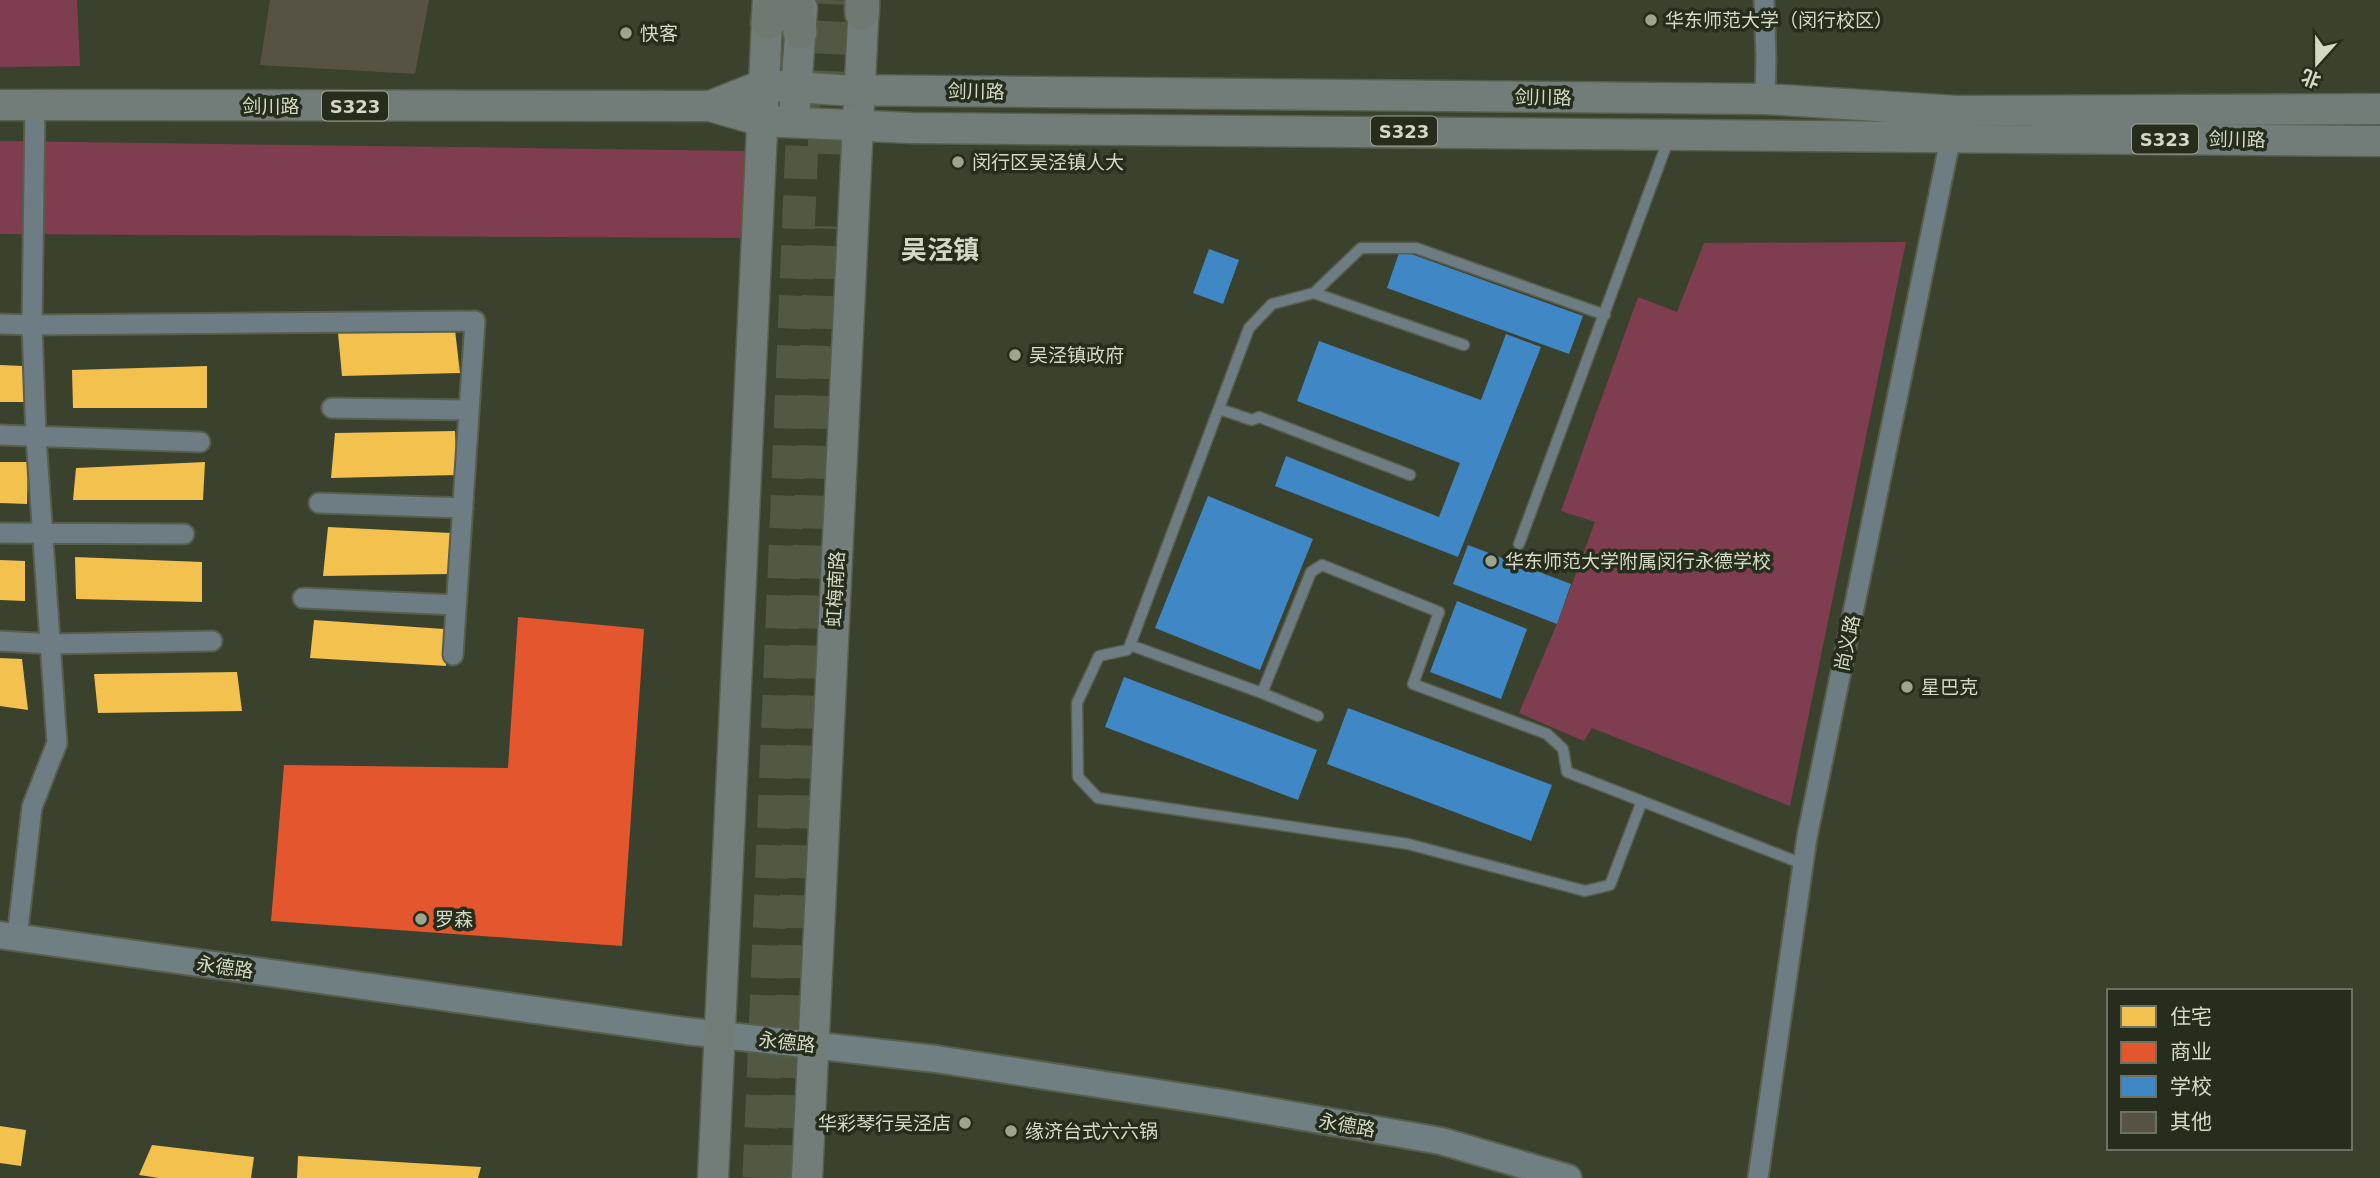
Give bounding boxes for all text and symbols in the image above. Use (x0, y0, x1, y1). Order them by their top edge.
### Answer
place label: 华东师范大学（闵行校区） (1665, 9, 1893, 31)
marker: 华东师范大学（闵行校区） (1643, 12, 1659, 28)
place label: 快客 (640, 22, 678, 44)
marker: 快客 (618, 25, 634, 41)
north arrow (2282, 28, 2352, 98)
text: 北 (2298, 65, 2324, 93)
street label: 剑川路 (947, 80, 1005, 102)
street label: 剑川路 (1514, 86, 1572, 108)
road number: S323 (322, 92, 388, 120)
street label: 剑川路 (242, 95, 300, 117)
road number: S323 (1371, 116, 1437, 146)
road number: S323 (2132, 124, 2198, 154)
street label: 剑川路 (2208, 128, 2266, 150)
place label: 闵行区吴泾镇人大 (972, 151, 1124, 173)
marker: 闵行区吴泾镇人大 (950, 154, 966, 170)
district label: 吴泾镇 (901, 235, 979, 265)
place label: 吴泾镇政府 (1029, 344, 1124, 366)
marker: 吴泾镇政府 (1007, 347, 1023, 363)
street label: 虹梅南路 (822, 550, 848, 628)
place label: 华东师范大学附属闵行永德学校 (1505, 550, 1771, 572)
marker: 华东师范大学附属闵行永德学校 (1483, 553, 1499, 569)
street label: 尚义路 (1830, 613, 1864, 673)
place label: 星巴克 (1921, 676, 1978, 698)
marker: 星巴克 (1899, 679, 1915, 695)
place label: 罗森 (435, 908, 473, 930)
marker: 罗森 (413, 911, 429, 927)
street label: 永德路 (195, 952, 255, 982)
legend (2107, 989, 2352, 1150)
text: 住宅 (2170, 1005, 2212, 1029)
street label: 永德路 (757, 1028, 817, 1056)
text: 商业 (2170, 1040, 2212, 1064)
text: 学校 (2170, 1075, 2212, 1099)
street label: 永德路 (1317, 1109, 1377, 1141)
text: 其他 (2170, 1110, 2212, 1134)
place label: 华彩琴行吴泾店 (818, 1112, 951, 1134)
marker: 华彩琴行吴泾店 (957, 1115, 973, 1131)
place label: 缘济台式六六锅 (1025, 1120, 1158, 1142)
marker: 缘济台式六六锅 (1003, 1123, 1019, 1139)

